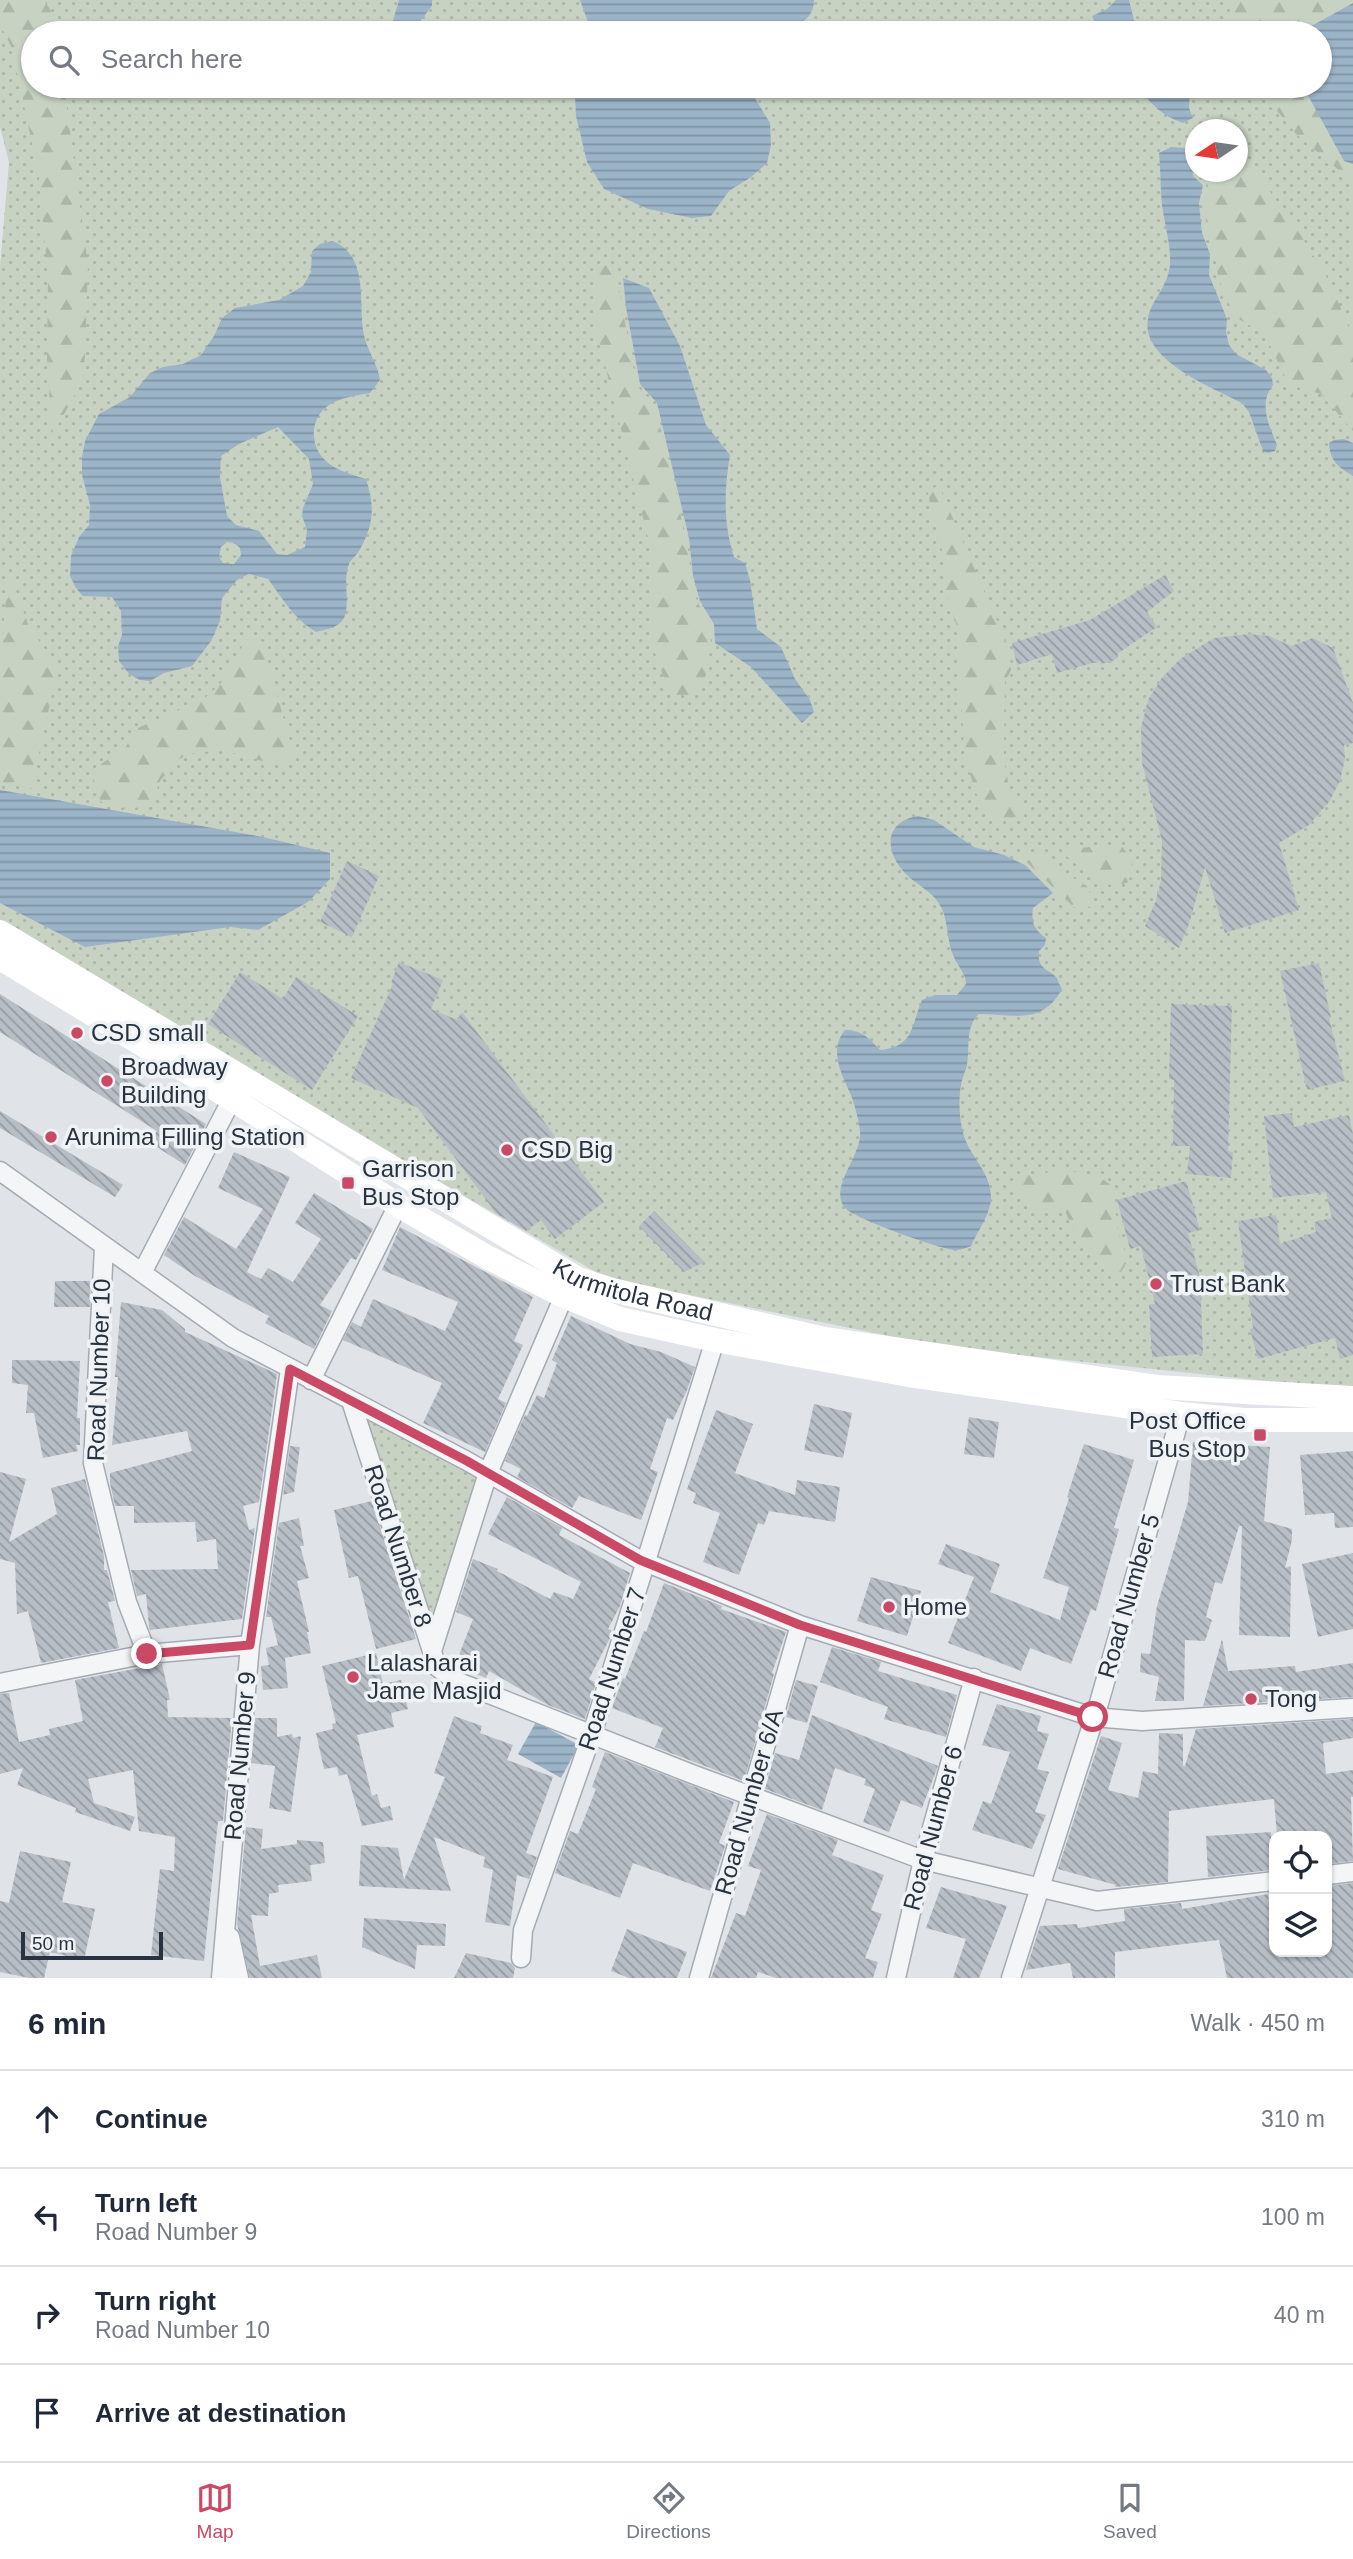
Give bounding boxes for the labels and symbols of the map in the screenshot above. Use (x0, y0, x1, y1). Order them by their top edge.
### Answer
north arrow (1185, 119, 1248, 182)
place label: CSD small (91, 1019, 204, 1046)
marker: CSD small (69, 1025, 85, 1041)
place label: Broadway Building (121, 1053, 228, 1108)
marker: Broadway Building (99, 1073, 115, 1089)
place label: Arunima Filling Station (65, 1123, 305, 1150)
marker: Arunima Filling Station (43, 1129, 59, 1145)
place label: CSD Big (521, 1136, 613, 1163)
marker: CSD Big (499, 1142, 515, 1158)
place label: Garrison Bus Stop (362, 1155, 459, 1210)
marker: Garrison Bus Stop (340, 1175, 356, 1191)
street label: Kurmitola Road (548, 1253, 715, 1326)
place label: Trust Bank (1170, 1270, 1286, 1297)
marker: Trust Bank (1148, 1276, 1164, 1292)
street label: Road Number 10 (82, 1278, 115, 1462)
place label: Post Office Bus Stop (1129, 1407, 1246, 1462)
marker: Post Office Bus Stop (1252, 1427, 1268, 1443)
street label: Road Number 8 (359, 1461, 437, 1631)
street label: Road Number 5 (1092, 1511, 1165, 1681)
street label: Road Number 7 (573, 1584, 651, 1754)
place label: Home (903, 1593, 967, 1620)
marker: Home (881, 1599, 897, 1615)
route end (131, 1638, 162, 1669)
place label: Lalasharai Jame Masjid (367, 1649, 502, 1704)
marker: Lalasharai Jame Masjid (345, 1669, 361, 1685)
street label: Road Number 9 (219, 1670, 260, 1842)
place label: Tong (1265, 1685, 1317, 1712)
marker: Tong (1243, 1691, 1259, 1707)
route start (1077, 1701, 1108, 1732)
street label: Road Number 6/A (709, 1706, 788, 1898)
street label: Road Number 6 (898, 1743, 967, 1913)
scale bar (21, 1929, 163, 1961)

